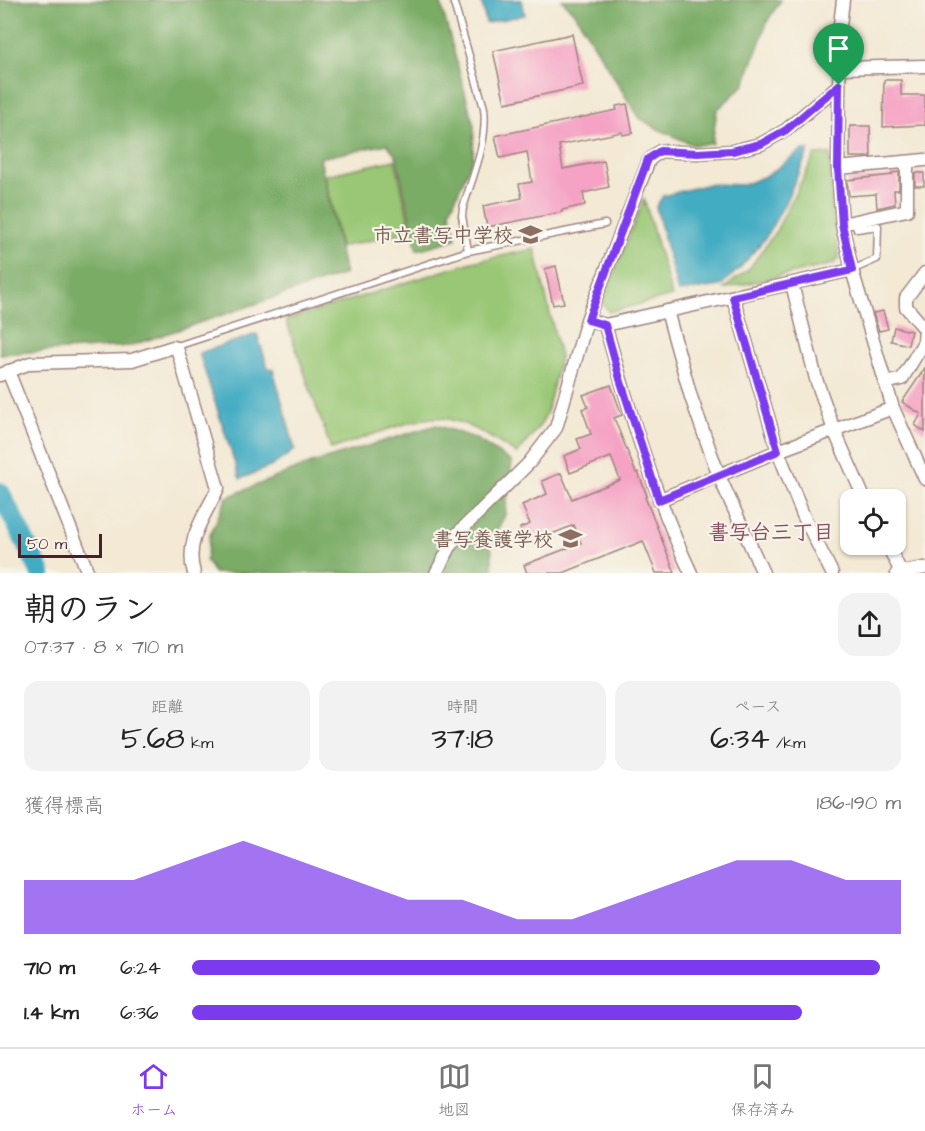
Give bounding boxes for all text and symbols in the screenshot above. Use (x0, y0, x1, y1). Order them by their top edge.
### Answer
pin (813, 23, 864, 85)
icon: arrive (822, 32, 855, 65)
place label: 市立書写中学校 (373, 222, 513, 250)
school or university icon: 市立書写中学校 (518, 222, 544, 248)
map controls (840, 489, 906, 555)
button: locate (840, 489, 906, 555)
district label: 書写台三丁目 (708, 518, 834, 547)
place label: 書写養護学校 (433, 526, 553, 554)
school or university icon: 書写養護学校 (558, 526, 584, 552)
scale bar (18, 531, 102, 558)
text: 50 m (27, 533, 67, 555)
text: 朝のラン (24, 587, 156, 633)
button: share (838, 593, 901, 656)
text: 07:37 · 8 × 710 m (24, 633, 183, 661)
text: 距離 (151, 696, 183, 718)
text: 時間 (446, 696, 479, 718)
text: ペース (734, 696, 781, 718)
text: 5.68 (121, 718, 185, 760)
text: 37:18 (431, 718, 494, 760)
text: 6:34 (710, 718, 770, 760)
text: km (185, 732, 213, 754)
text: /km (770, 732, 806, 754)
text: 186–190 m (817, 789, 901, 817)
text: 獲得標高 (24, 792, 104, 820)
text: 710 m (24, 954, 75, 982)
text: 6:24 (120, 954, 161, 982)
text: 1.4 km (24, 999, 79, 1027)
text: 6:36 (120, 999, 159, 1027)
tab: ホーム (130, 1060, 177, 1121)
tab: 地図 (438, 1060, 471, 1121)
tab: 保存済み (731, 1060, 795, 1121)

